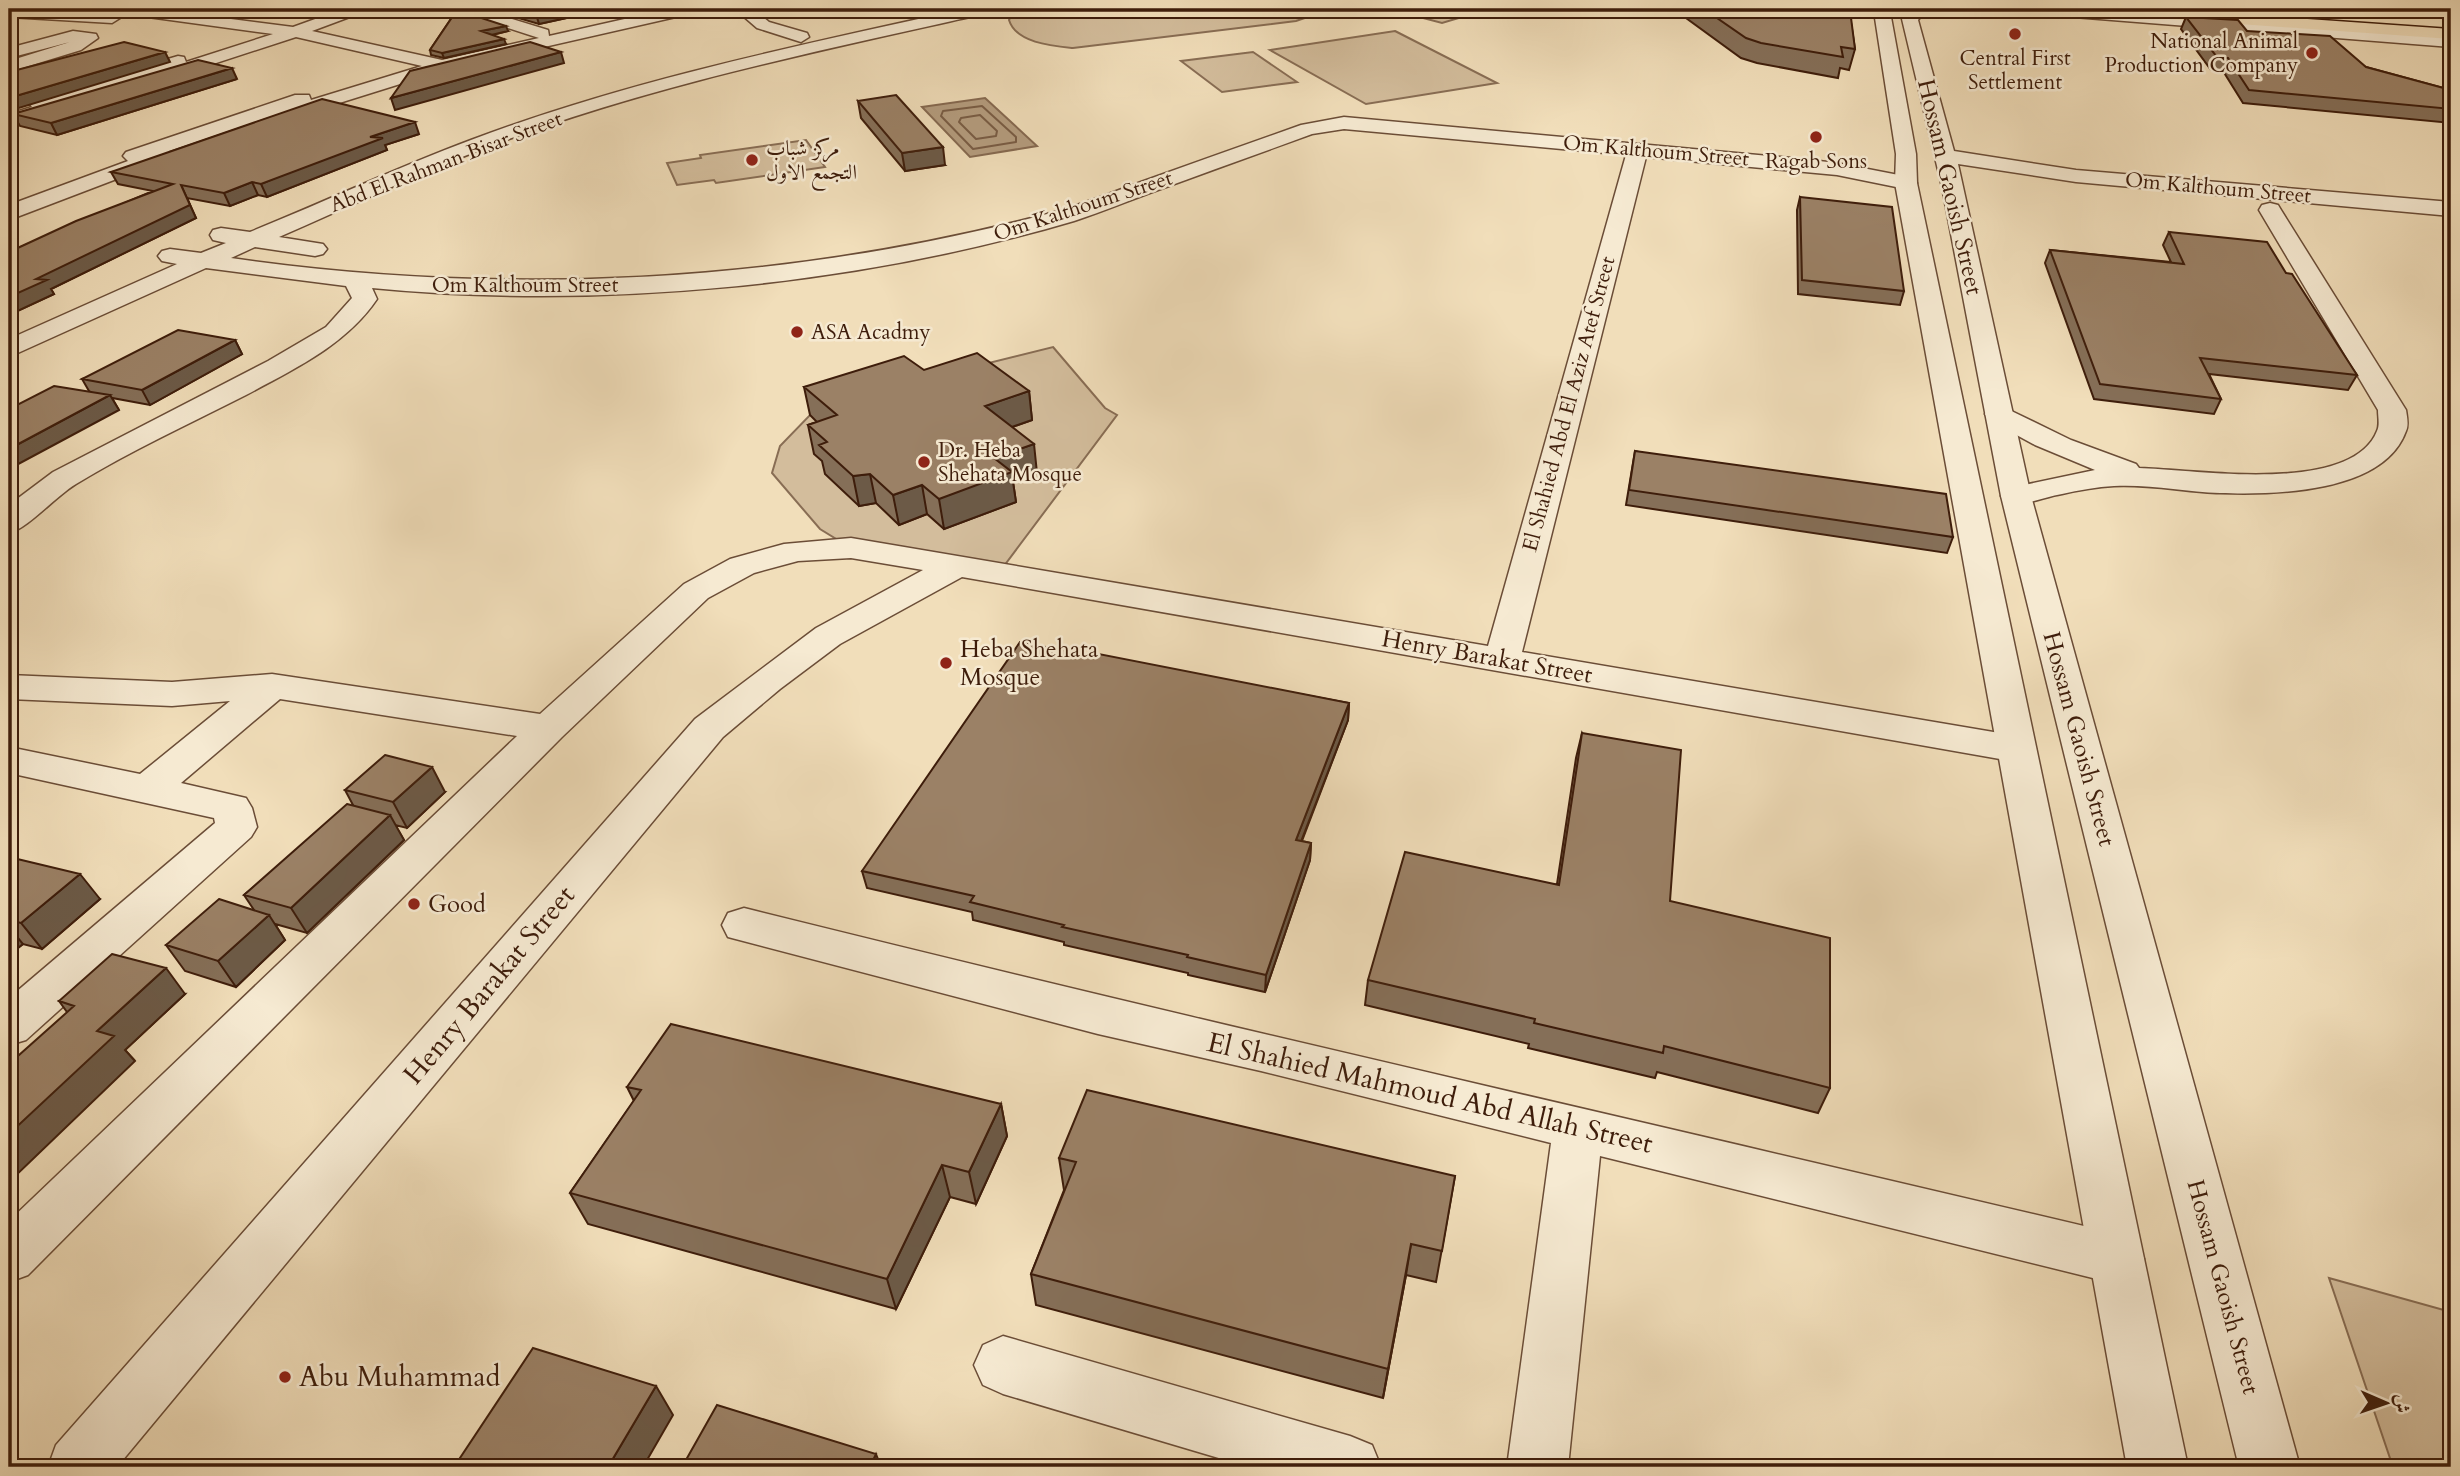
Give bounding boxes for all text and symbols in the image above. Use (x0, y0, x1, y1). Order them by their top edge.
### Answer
marker: Central First Settlement (2007, 26, 2023, 42)
place label: National Animal Production Company (2104, 27, 2298, 80)
place label: Central First Settlement (1959, 44, 2071, 97)
marker: National Animal Production Company (2304, 45, 2320, 61)
street label: Hossam Gaoish Street (1909, 76, 1991, 299)
street label: Abd El Rahman Bisar Street (326, 104, 567, 220)
street label: Om Kalthoum Street (1562, 128, 1751, 174)
marker: Ragab Sons (1808, 129, 1824, 145)
place label: مركز شباب التجمع الاول (766, 134, 857, 191)
place label: Ragab Sons (1765, 147, 1867, 176)
marker: مركز شباب التجمع الاول (744, 152, 760, 168)
street label: Om Kalthoum Street (990, 163, 1177, 249)
street label: Om Kalthoum Street (2124, 165, 2313, 211)
street label: El Shahied Abd El Aziz Atef Street (1516, 253, 1623, 555)
street label: Om Kalthoum Street (432, 271, 619, 300)
place label: ASA Acadmy (811, 318, 931, 347)
marker: ASA Acadmy (789, 324, 805, 340)
place label: Dr. Heba Shehata Mosque (938, 436, 1082, 489)
marker: Dr. Heba Shehata Mosque (916, 454, 932, 470)
street label: Henry Barakat Street (1379, 622, 1595, 692)
street label: Hossam Gaoish Street (2035, 628, 2124, 850)
place label: Heba Shehata Mosque (960, 633, 1099, 694)
marker: Heba Shehata Mosque (938, 655, 954, 671)
street label: Henry Barakat Street (394, 877, 584, 1093)
place label: Good (428, 888, 486, 921)
marker: Good (406, 896, 422, 912)
street label: El Shahied Mahmoud Abd Allah Street (1204, 1023, 1657, 1163)
street label: Hossam Gaoish Street (2179, 1176, 2268, 1398)
place label: Abu Muhammad (299, 1358, 500, 1396)
north arrow (2352, 1368, 2422, 1438)
marker: Abu Muhammad (277, 1369, 293, 1385)
text: ش (2389, 1394, 2415, 1413)

